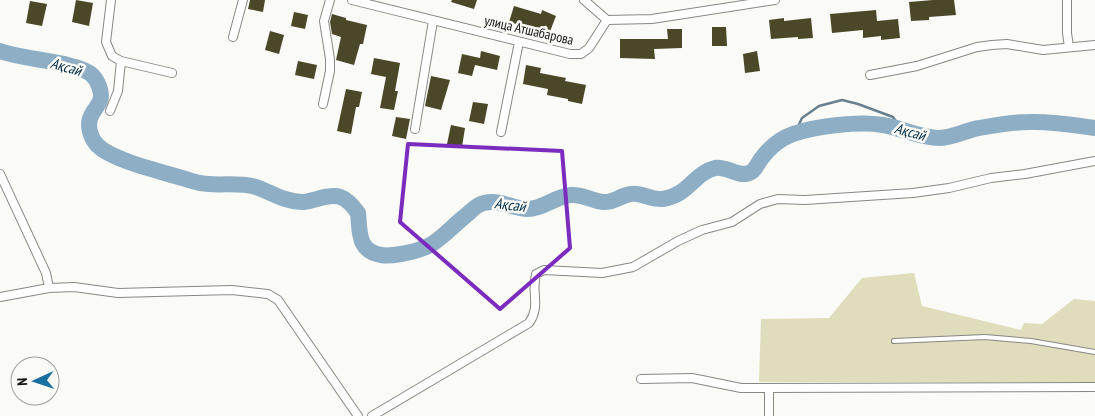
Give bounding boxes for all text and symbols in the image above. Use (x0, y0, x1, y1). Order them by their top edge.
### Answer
street label: улица Атшабарова (483, 11, 575, 49)
water label: Ақсай (49, 53, 85, 80)
water label: Ақсай (893, 118, 929, 145)
water label: Ақсай (493, 193, 528, 216)
north arrow (10, 356, 60, 406)
text: N (13, 377, 31, 386)

